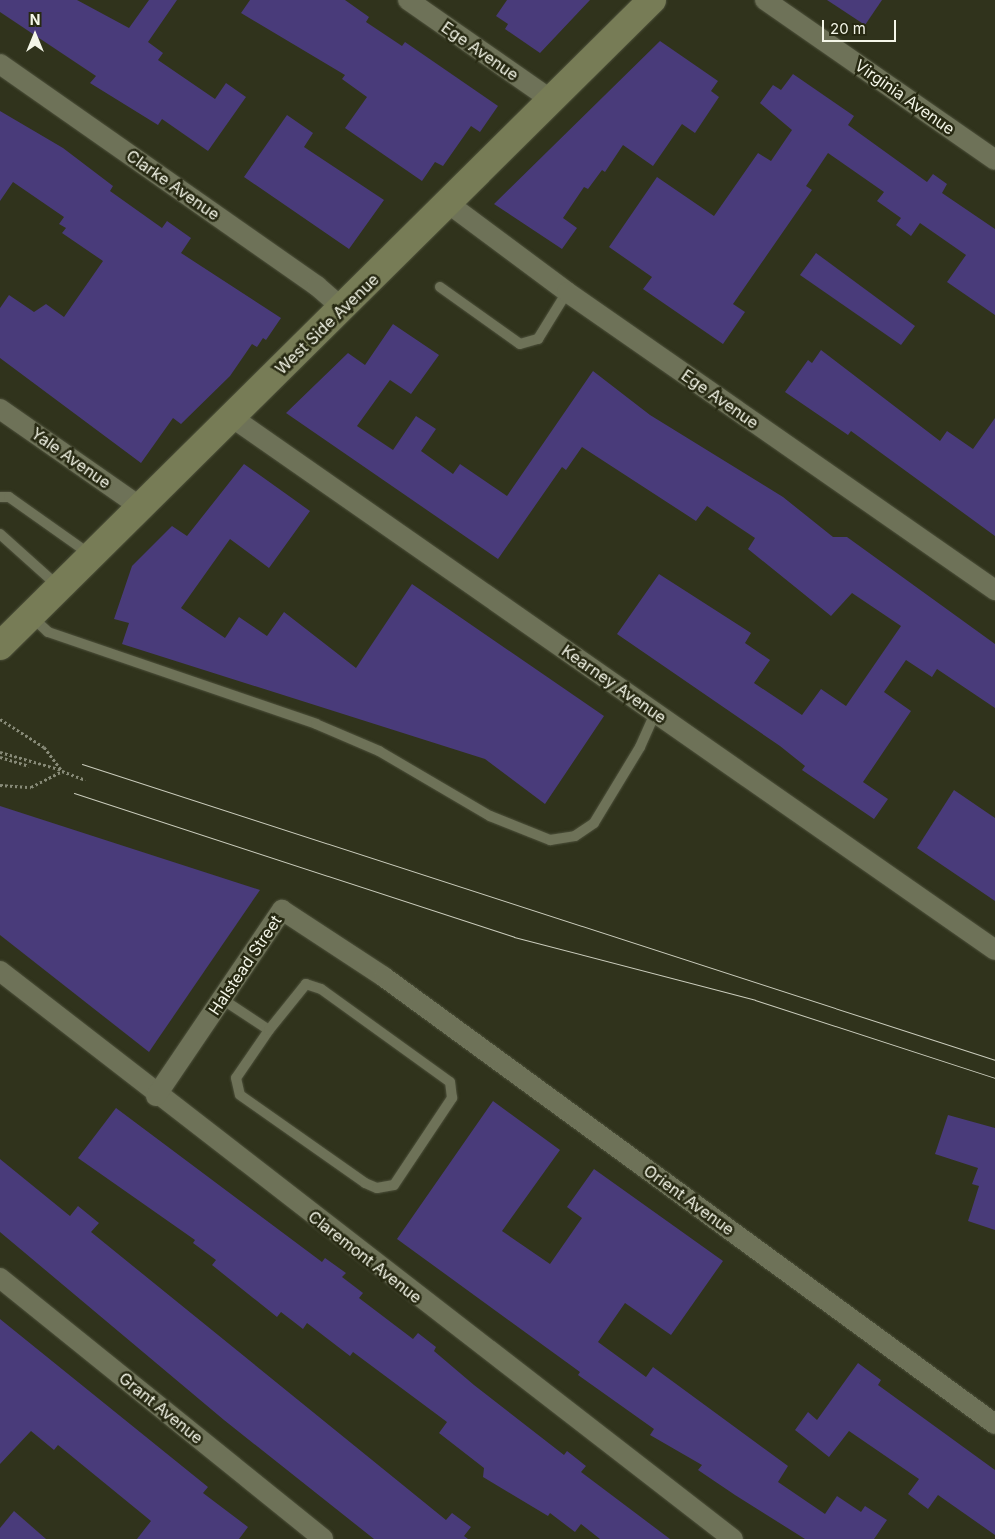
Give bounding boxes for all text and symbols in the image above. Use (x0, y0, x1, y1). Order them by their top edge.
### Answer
north arrow (10, 10, 60, 60)
scale bar (825, 10, 899, 42)
text: N (30, 11, 40, 28)
street label: Ege Avenue (438, 17, 522, 85)
text: 20 m (830, 19, 866, 38)
street label: Virginia Avenue (851, 55, 959, 139)
street label: Clarke Avenue (123, 146, 223, 224)
street label: West Side Avenue (271, 270, 383, 378)
street label: Ege Avenue (678, 365, 762, 433)
street label: Yale Avenue (28, 424, 114, 492)
street label: Kearney Avenue (558, 641, 670, 727)
street label: Halstead Street (205, 911, 285, 1019)
street label: Orient Avenue (640, 1161, 738, 1239)
street label: Claremont Avenue (304, 1207, 426, 1307)
street label: Grant Avenue (115, 1368, 207, 1448)

